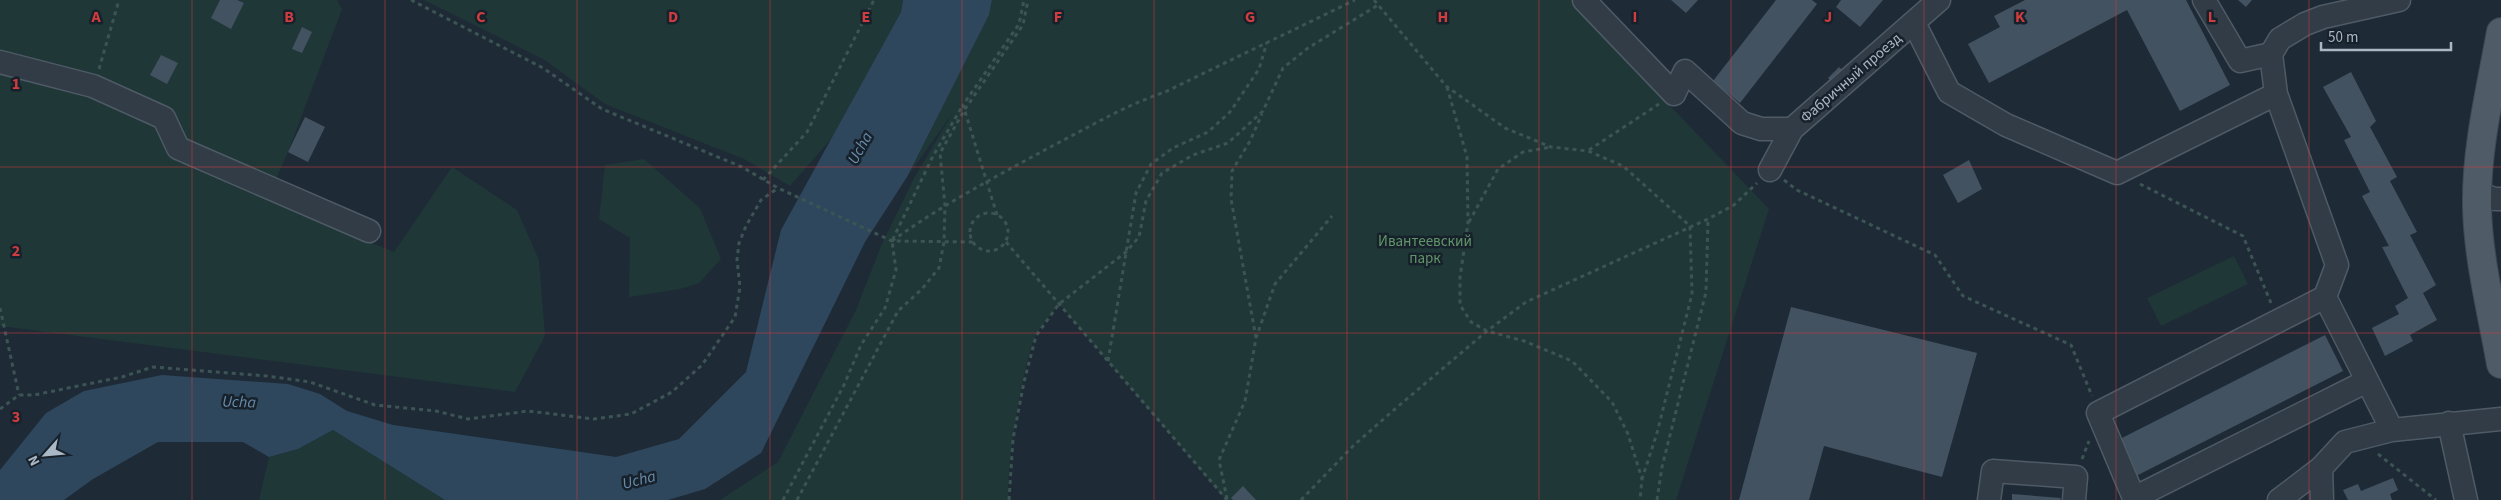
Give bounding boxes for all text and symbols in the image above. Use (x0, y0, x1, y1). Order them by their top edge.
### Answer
text: A (90, 6, 101, 28)
text: B (284, 6, 294, 28)
text: C (476, 6, 486, 28)
text: D (668, 6, 678, 28)
text: E (862, 6, 870, 28)
text: F (1054, 6, 1062, 28)
text: G (1245, 6, 1255, 28)
text: H (1438, 6, 1448, 28)
text: I (1633, 6, 1637, 28)
text: J (1824, 6, 1832, 28)
text: K (2015, 6, 2025, 28)
text: L (2208, 6, 2216, 28)
scale bar (2321, 20, 2451, 52)
text: 50 m (2328, 27, 2358, 48)
street label: Фабричный проезд (1796, 28, 1906, 128)
text: 1 (12, 73, 20, 95)
water label: Ucha (842, 128, 878, 168)
park label: Ивантеевский парк (1378, 231, 1472, 269)
text: 2 (12, 240, 20, 262)
water label: Ucha (222, 390, 257, 414)
text: 3 (12, 406, 20, 428)
north arrow (20, 430, 70, 480)
text: N (23, 452, 45, 469)
water label: Ucha (620, 465, 658, 495)

